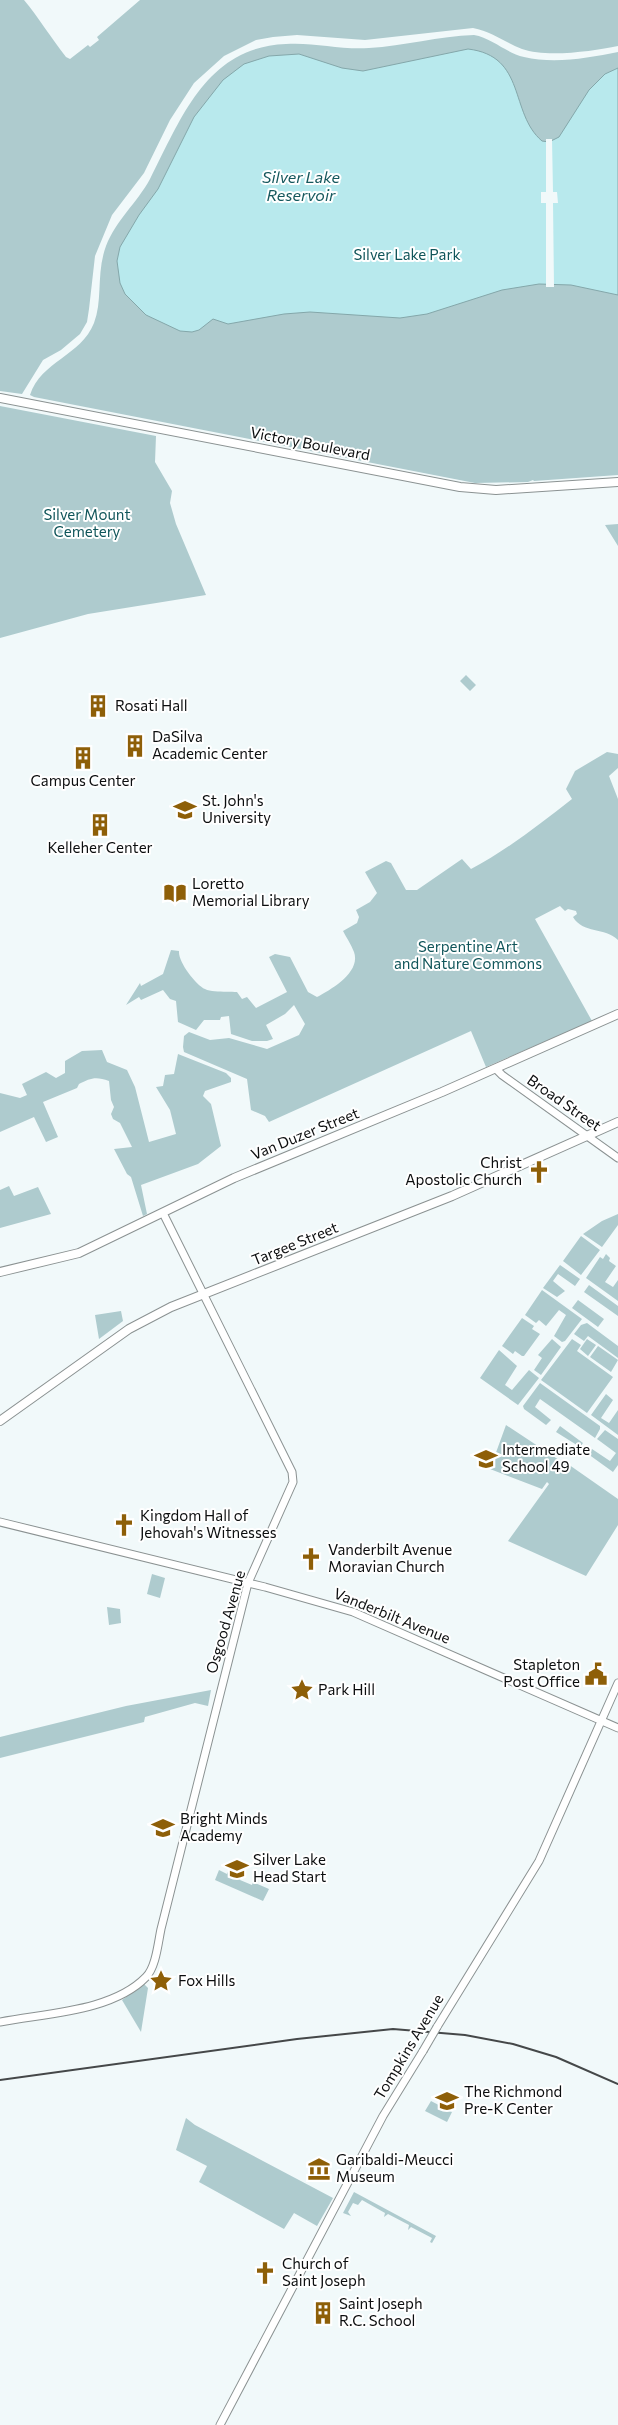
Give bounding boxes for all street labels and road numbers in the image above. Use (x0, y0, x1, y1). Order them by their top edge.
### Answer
street label: Victory Boulevard (249, 423, 372, 463)
street label: Broad Street (524, 1070, 605, 1134)
street label: Van Duzer Street (248, 1103, 361, 1163)
street label: Targee Street (249, 1218, 340, 1269)
street label: Osgood Avenue (202, 1568, 248, 1675)
street label: Vanderbilt Avenue (331, 1583, 453, 1647)
street label: Tompkins Avenue (370, 1990, 447, 2102)

